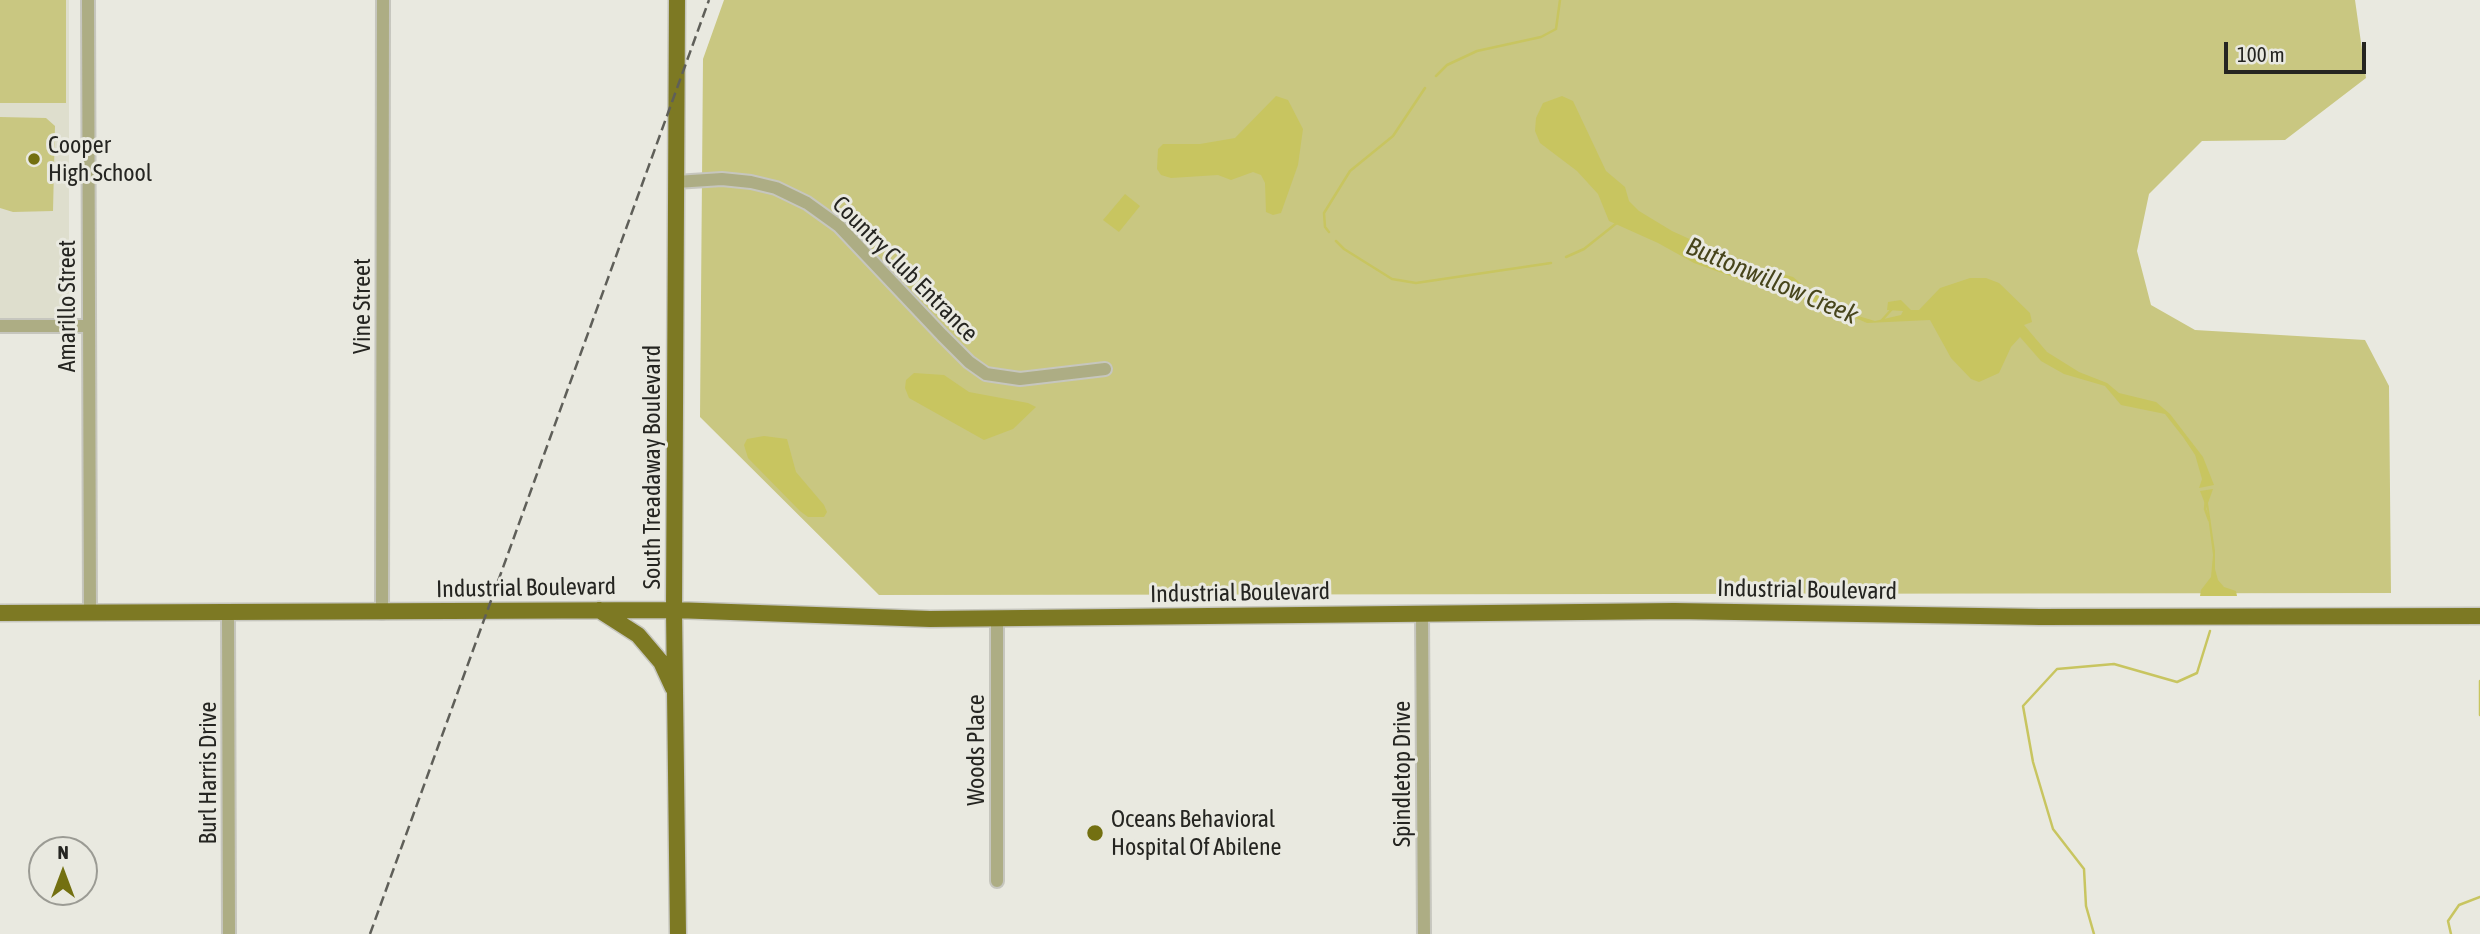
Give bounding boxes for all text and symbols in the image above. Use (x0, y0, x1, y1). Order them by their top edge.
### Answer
scale bar (2228, 28, 2370, 72)
text: 100 m (2237, 42, 2285, 66)
place label: Cooper High School (48, 131, 152, 187)
marker: Cooper High School (26, 151, 42, 167)
street label: Country Club Entrance (826, 190, 984, 348)
water label: Buttonwillow Creek (1681, 231, 1863, 331)
street label: Amarillo Street (53, 240, 81, 372)
street label: Vine Street (348, 258, 376, 354)
street label: South Treadaway Boulevard (638, 345, 666, 589)
street label: Industrial Boulevard (436, 572, 616, 604)
street label: Industrial Boulevard (1717, 574, 1897, 606)
street label: Industrial Boulevard (1150, 577, 1330, 609)
street label: Woods Place (962, 694, 990, 806)
street label: Spindletop Drive (1388, 701, 1416, 847)
street label: Burl Harris Drive (194, 702, 222, 844)
place label: Oceans Behavioral Hospital Of Abilene (1111, 805, 1281, 861)
marker: Oceans Behavioral Hospital Of Abilene (1085, 823, 1105, 843)
north arrow (28, 836, 98, 906)
text: N (57, 841, 69, 863)

